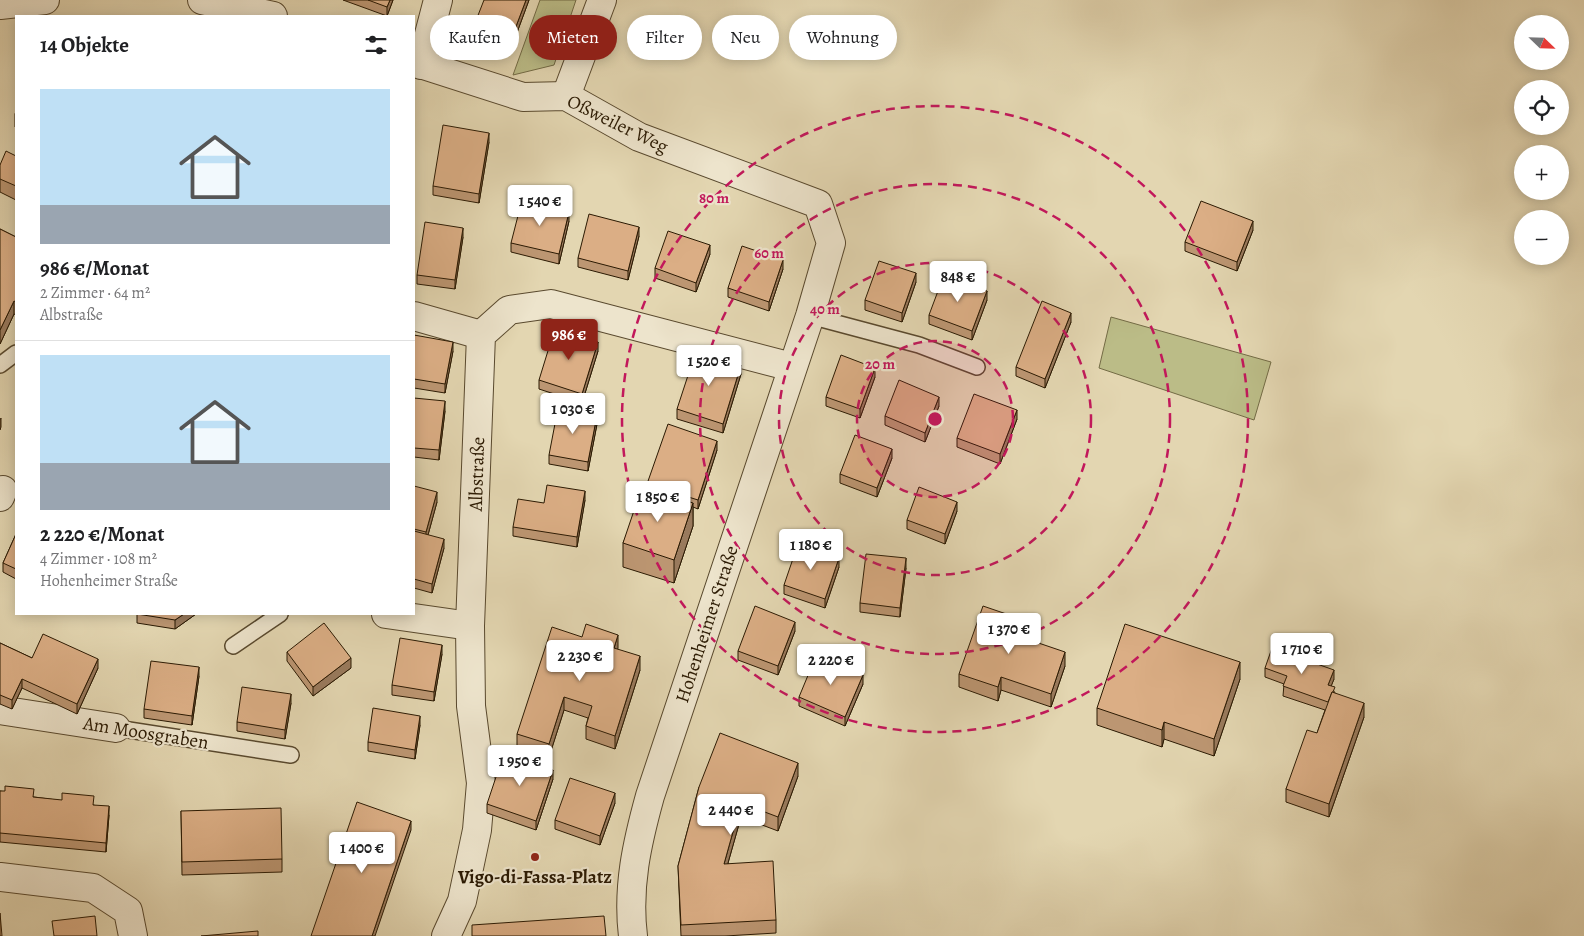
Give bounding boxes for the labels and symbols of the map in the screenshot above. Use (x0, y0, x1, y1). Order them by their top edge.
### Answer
north arrow (1514, 15, 1569, 70)
street label: Oßweiler Weg (563, 88, 673, 160)
pin: 1 540 € (494, 184, 586, 227)
text: 80 m (699, 188, 729, 208)
text: 60 m (754, 243, 784, 263)
pin: 848 € (923, 260, 993, 303)
text: 40 m (810, 299, 840, 319)
pin: 986 € (534, 318, 604, 361)
pin: 1 520 € (663, 344, 755, 387)
text: 20 m (865, 354, 895, 374)
pin: 1 030 € (527, 392, 619, 435)
centre of rings (926, 410, 944, 428)
street label: Albstraße (463, 436, 491, 513)
pin: 1 850 € (612, 480, 704, 523)
pin: 1 180 € (765, 528, 857, 571)
street label: Hohenheimer Straße (669, 542, 745, 706)
pin: 1 370 € (963, 612, 1055, 655)
pin: 1 710 € (1256, 632, 1348, 675)
pin: 2 230 € (534, 640, 626, 682)
pin: 2 220 € (785, 644, 877, 686)
street label: Am Moosgraben (80, 710, 210, 756)
pin: 1 950 € (474, 744, 566, 787)
pin: 2 440 € (685, 794, 777, 836)
pin: 1 400 € (316, 832, 408, 874)
marker: Vigo-di-Fassa-Platz (529, 851, 541, 863)
place label: Vigo-di-Fassa-Platz (457, 864, 612, 890)

